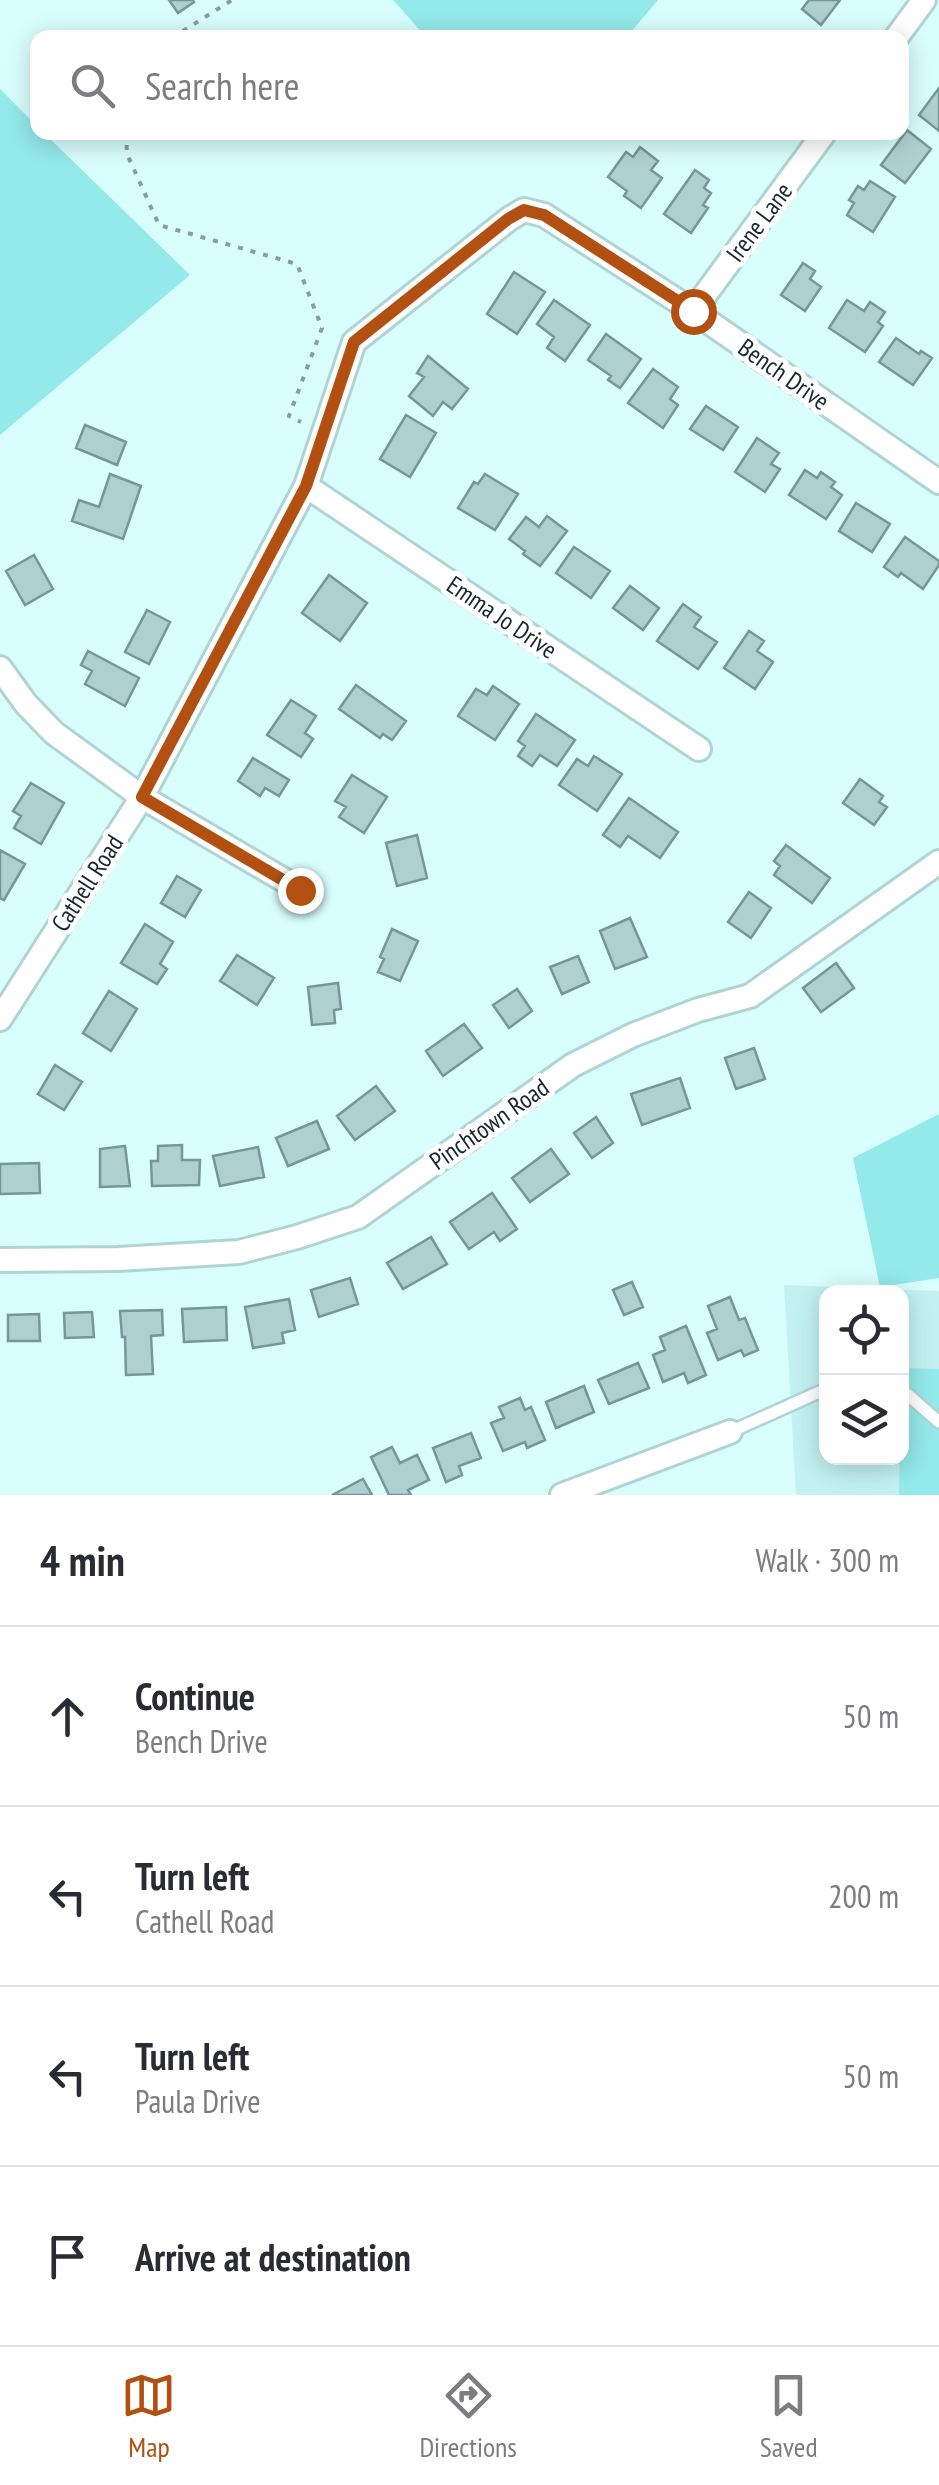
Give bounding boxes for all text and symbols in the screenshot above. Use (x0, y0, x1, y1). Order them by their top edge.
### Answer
search box (30, 30, 909, 140)
icon: search (65, 58, 120, 113)
text: Search here (145, 61, 299, 110)
street label: Irene Lane (719, 176, 799, 268)
route start (671, 289, 717, 335)
street label: Bench Drive (732, 331, 836, 417)
street label: Emma Jo Drive (441, 568, 563, 666)
street label: Cathell Road (44, 829, 130, 937)
route end (278, 868, 324, 914)
street label: Pinchtown Road (423, 1071, 555, 1177)
map controls (819, 1285, 909, 1465)
button: locate (819, 1285, 909, 1375)
button: layers (819, 1375, 909, 1465)
text: 4 min (40, 1533, 125, 1588)
text: Walk · 300 m (755, 1539, 899, 1581)
text: Continue (135, 1671, 255, 1720)
icon: ahead (40, 1689, 95, 1744)
text: 50 m (843, 1695, 899, 1737)
text: Bench Drive (135, 1720, 268, 1762)
text: Turn left (135, 1851, 249, 1900)
icon: left (40, 1869, 95, 1924)
text: 200 m (828, 1875, 899, 1917)
text: Cathell Road (135, 1900, 274, 1942)
text: Turn left (135, 2031, 249, 2080)
icon: left (40, 2049, 95, 2104)
text: 50 m (843, 2055, 899, 2097)
text: Paula Drive (135, 2080, 260, 2122)
icon: arrive (40, 2229, 95, 2284)
text: Arrive at destination (135, 2232, 411, 2281)
tab: Map (121, 2368, 176, 2465)
tab: Directions (419, 2368, 517, 2465)
tab: Saved (760, 2368, 818, 2465)

